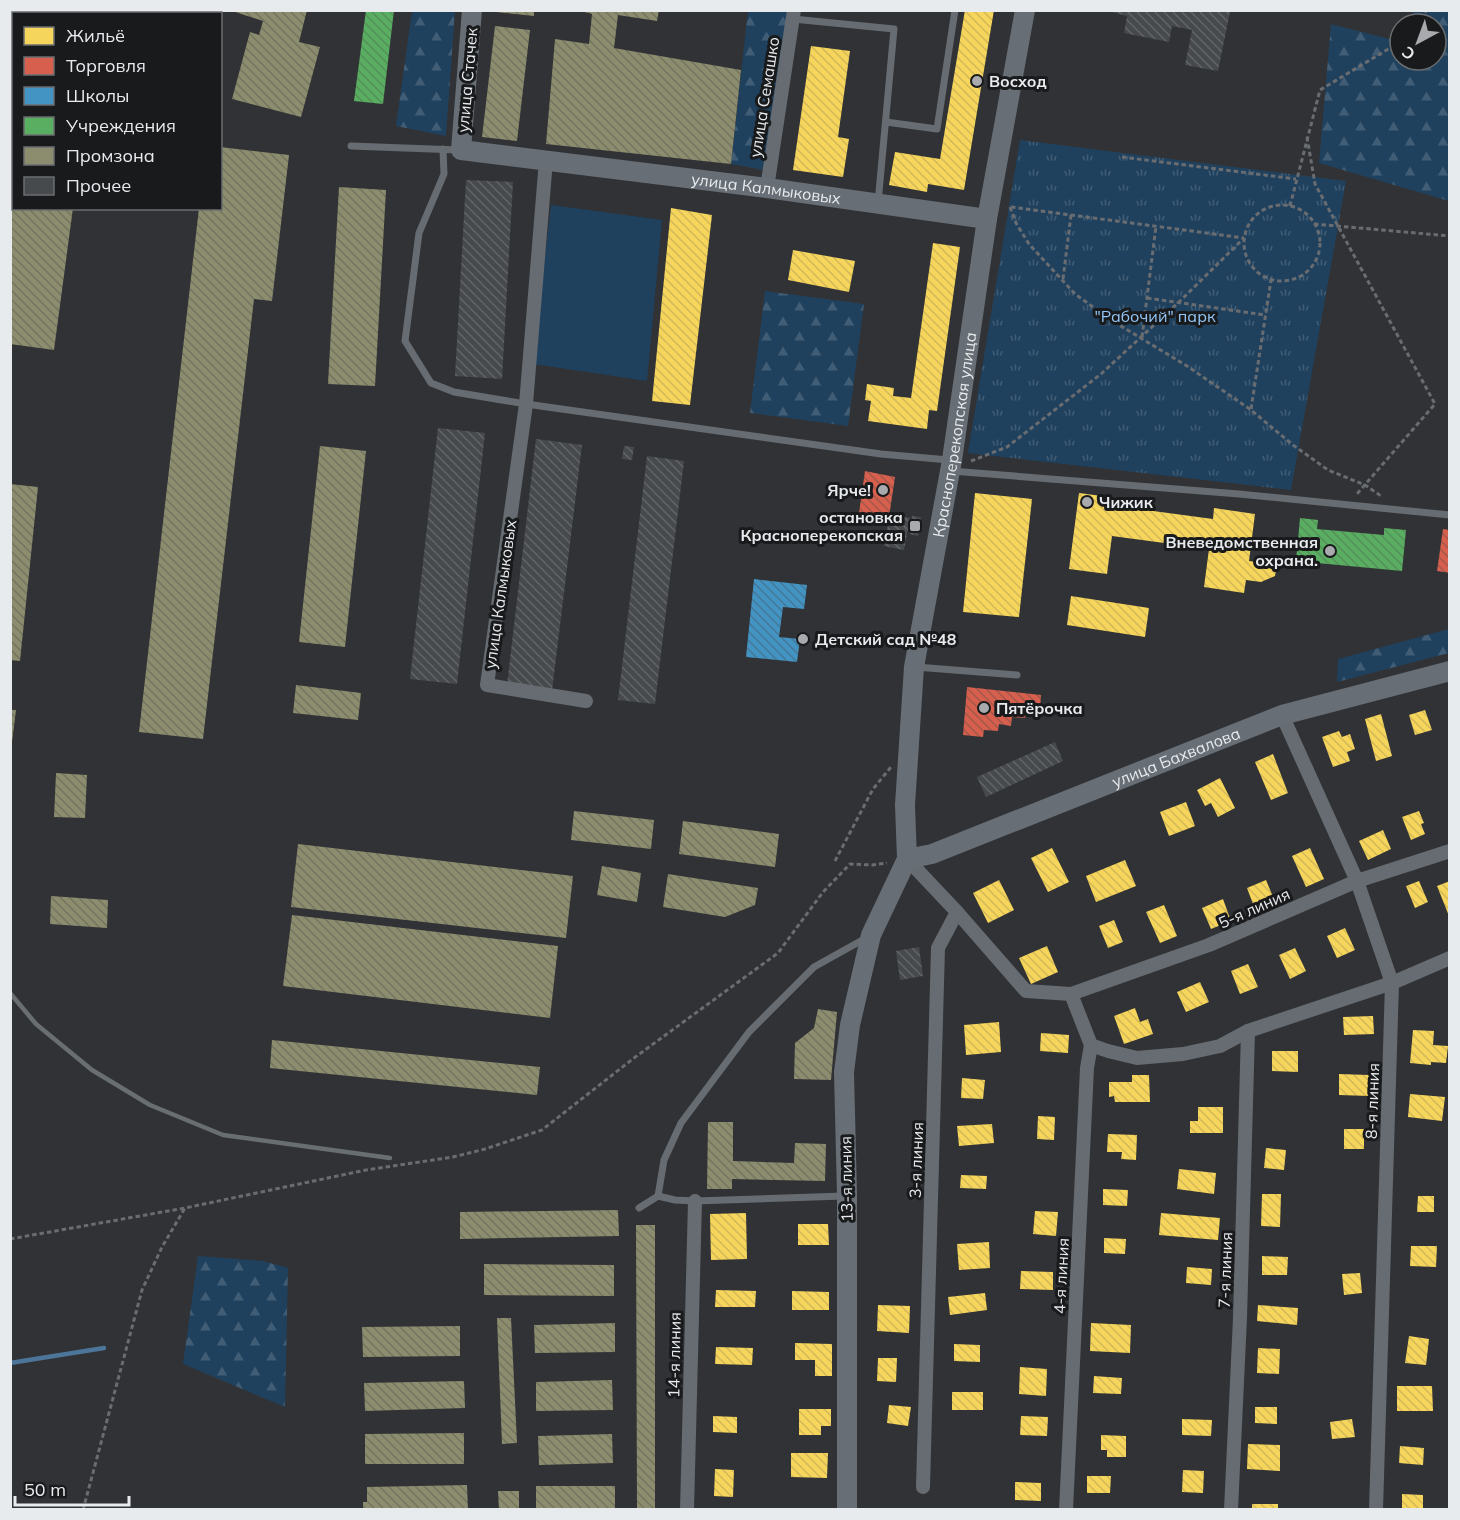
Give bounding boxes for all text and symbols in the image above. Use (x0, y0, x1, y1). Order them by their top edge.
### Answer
legend (12, 12, 222, 210)
north arrow (1388, 12, 1448, 72)
text: Жильё (66, 24, 125, 47)
street label: улица Стачек (452, 26, 482, 133)
street label: улица Семашко (745, 35, 783, 159)
text: С (1397, 42, 1419, 64)
text: Торговля (66, 54, 146, 77)
place label: Восход (989, 71, 1047, 91)
marker: Восход (970, 74, 984, 88)
text: Школы (66, 84, 129, 107)
text: Учреждения (65, 114, 176, 137)
text: Промзона (66, 144, 155, 167)
street label: улица Калмыковых (690, 169, 843, 208)
text: Прочее (66, 174, 131, 197)
park label: "Рабочий" парк (1094, 306, 1216, 326)
street label: Красноперекопская улица (928, 331, 980, 539)
place label: Ярче! (827, 480, 871, 500)
marker: Ярче! (876, 483, 890, 497)
place label: Чижик (1099, 492, 1154, 512)
marker: Чижик (1080, 495, 1094, 509)
place label: остановка Красноперекопская (741, 507, 903, 545)
street label: улица Калмыковых (480, 518, 520, 670)
marker: остановка Красноперекопская (908, 519, 922, 533)
place label: Вневедомственная охрана. (1166, 532, 1318, 570)
marker: Вневедомственная охрана. (1323, 544, 1337, 558)
place label: Детский сад №48 (815, 629, 957, 649)
marker: Детский сад №48 (796, 632, 810, 646)
place label: Пятёрочка (996, 698, 1083, 718)
marker: Пятёрочка (977, 701, 991, 715)
street label: улица Бахвалова (1109, 723, 1243, 792)
street label: 5-я линия (1215, 883, 1293, 933)
street label: 8-я линия (1361, 1063, 1383, 1139)
street label: 3-я линия (905, 1122, 927, 1198)
street label: 13-я линия (835, 1136, 857, 1222)
street label: 7-я линия (1214, 1232, 1236, 1308)
street label: 4-я линия (1049, 1237, 1073, 1315)
street label: 14-я линия (663, 1312, 685, 1398)
scale bar (15, 1469, 129, 1507)
text: 50 m (24, 1478, 66, 1501)

